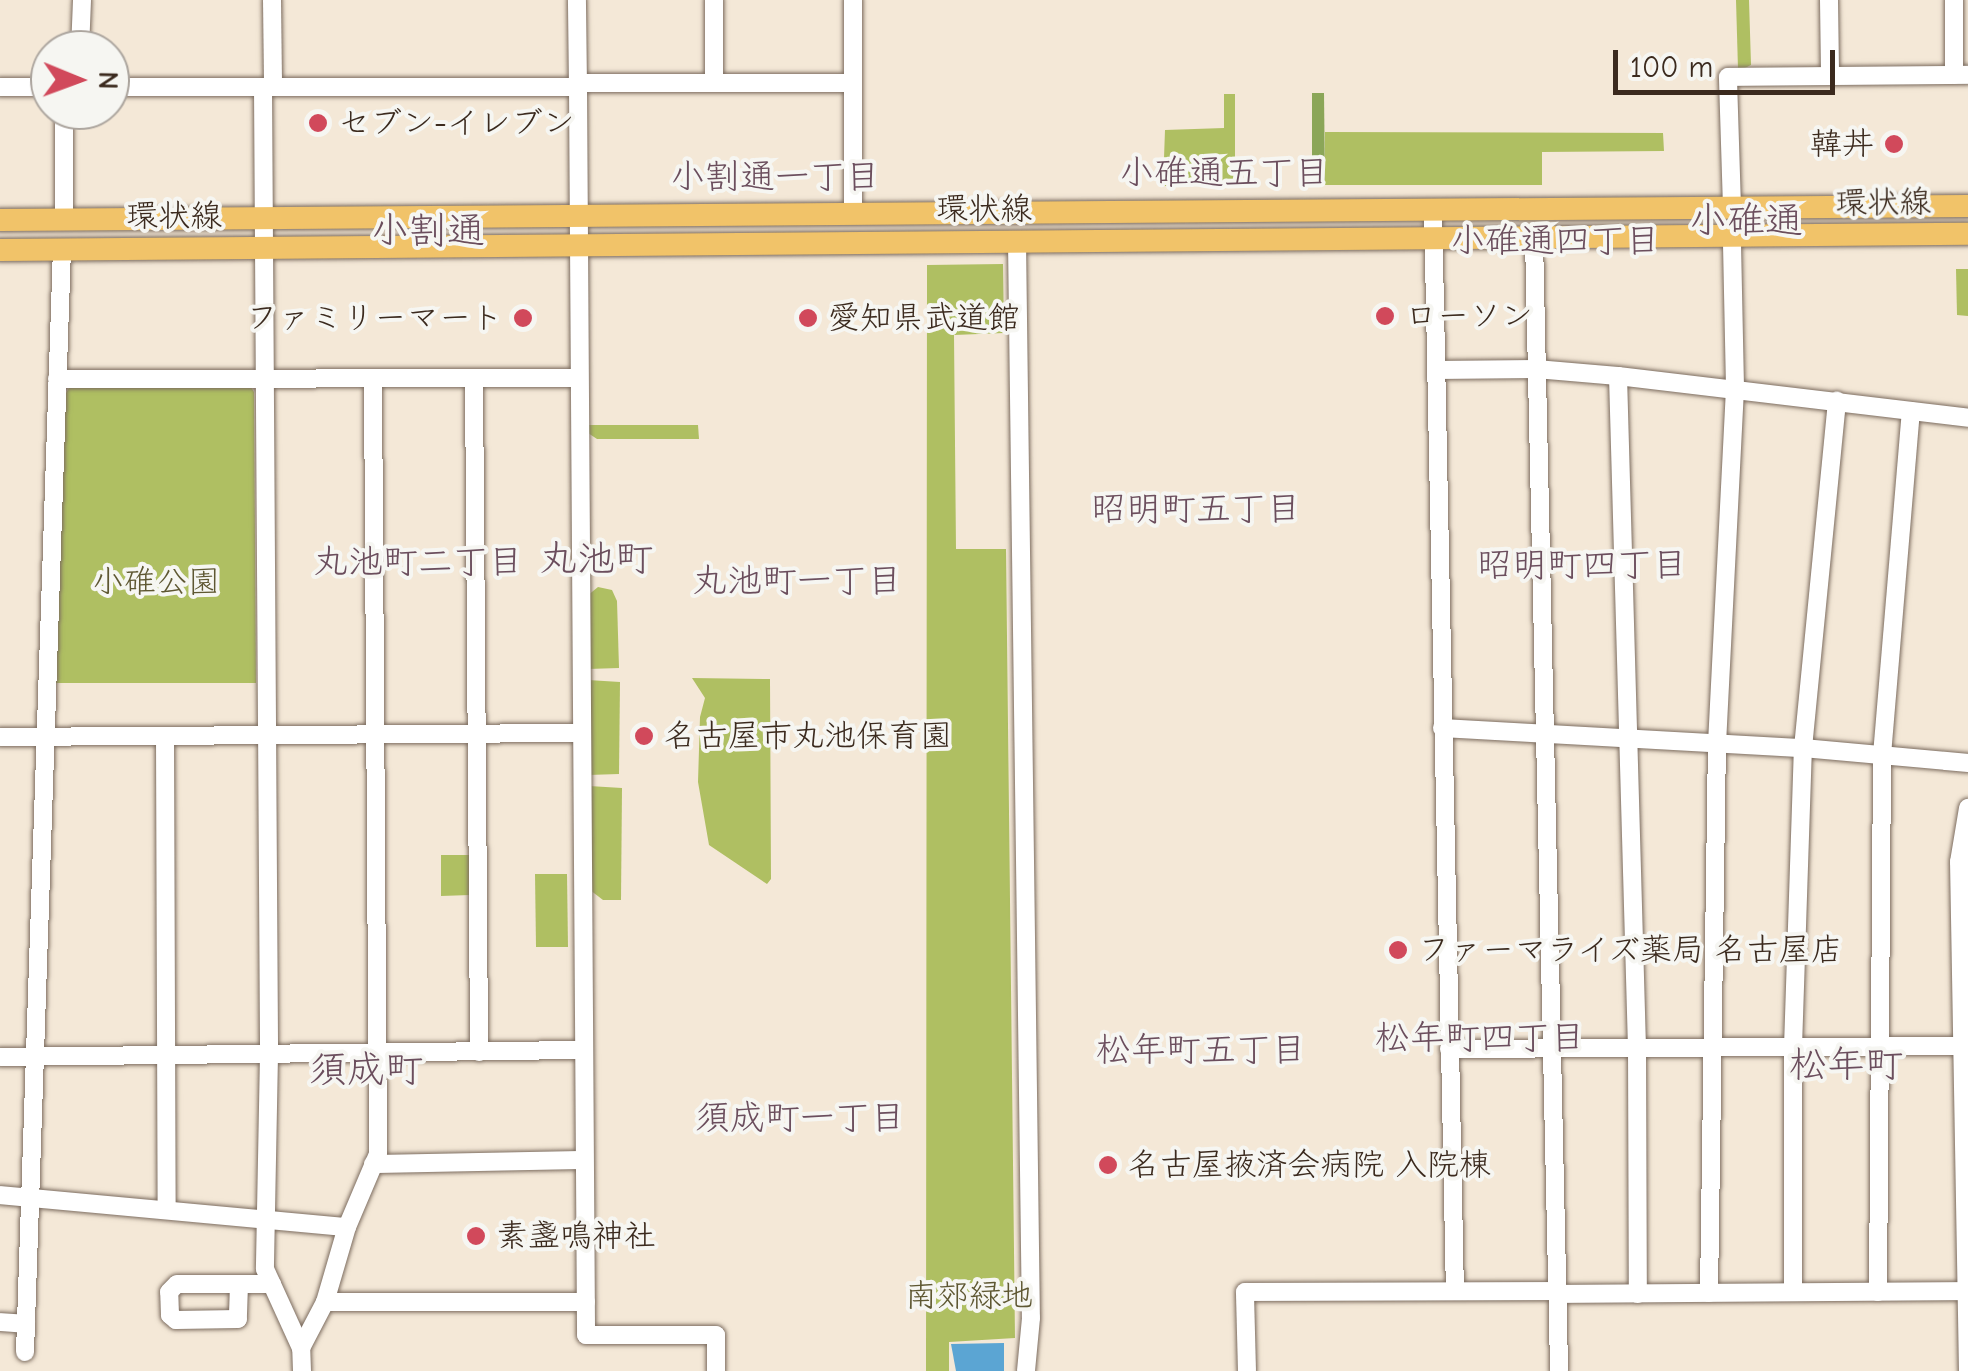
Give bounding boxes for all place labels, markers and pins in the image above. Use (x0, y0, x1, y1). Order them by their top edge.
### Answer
place label: セブン-イレブン (338, 104, 575, 142)
marker: セブン-イレブン (307, 112, 329, 134)
place label: 韓丼 (1810, 125, 1874, 163)
marker: 韓丼 (1883, 133, 1905, 155)
place label: ローソン (1405, 297, 1533, 335)
place label: ファミリーマート (247, 299, 503, 337)
place label: 愛知県武道館 (828, 299, 1020, 337)
marker: ローソン (1374, 305, 1396, 327)
marker: ファミリーマート (512, 307, 534, 329)
marker: 愛知県武道館 (797, 307, 819, 329)
place label: 名古屋市丸池保育園 (664, 717, 952, 755)
marker: 名古屋市丸池保育園 (633, 725, 655, 747)
place label: ファーマライズ薬局 名古屋店 (1418, 931, 1845, 969)
marker: ファーマライズ薬局 名古屋店 (1387, 939, 1409, 961)
place label: 名古屋掖済会病院 入院棟 (1128, 1146, 1491, 1184)
marker: 名古屋掖済会病院 入院棟 (1097, 1154, 1119, 1176)
place label: 素盞鳴神社 (496, 1217, 656, 1255)
marker: 素盞鳴神社 (465, 1225, 487, 1247)

